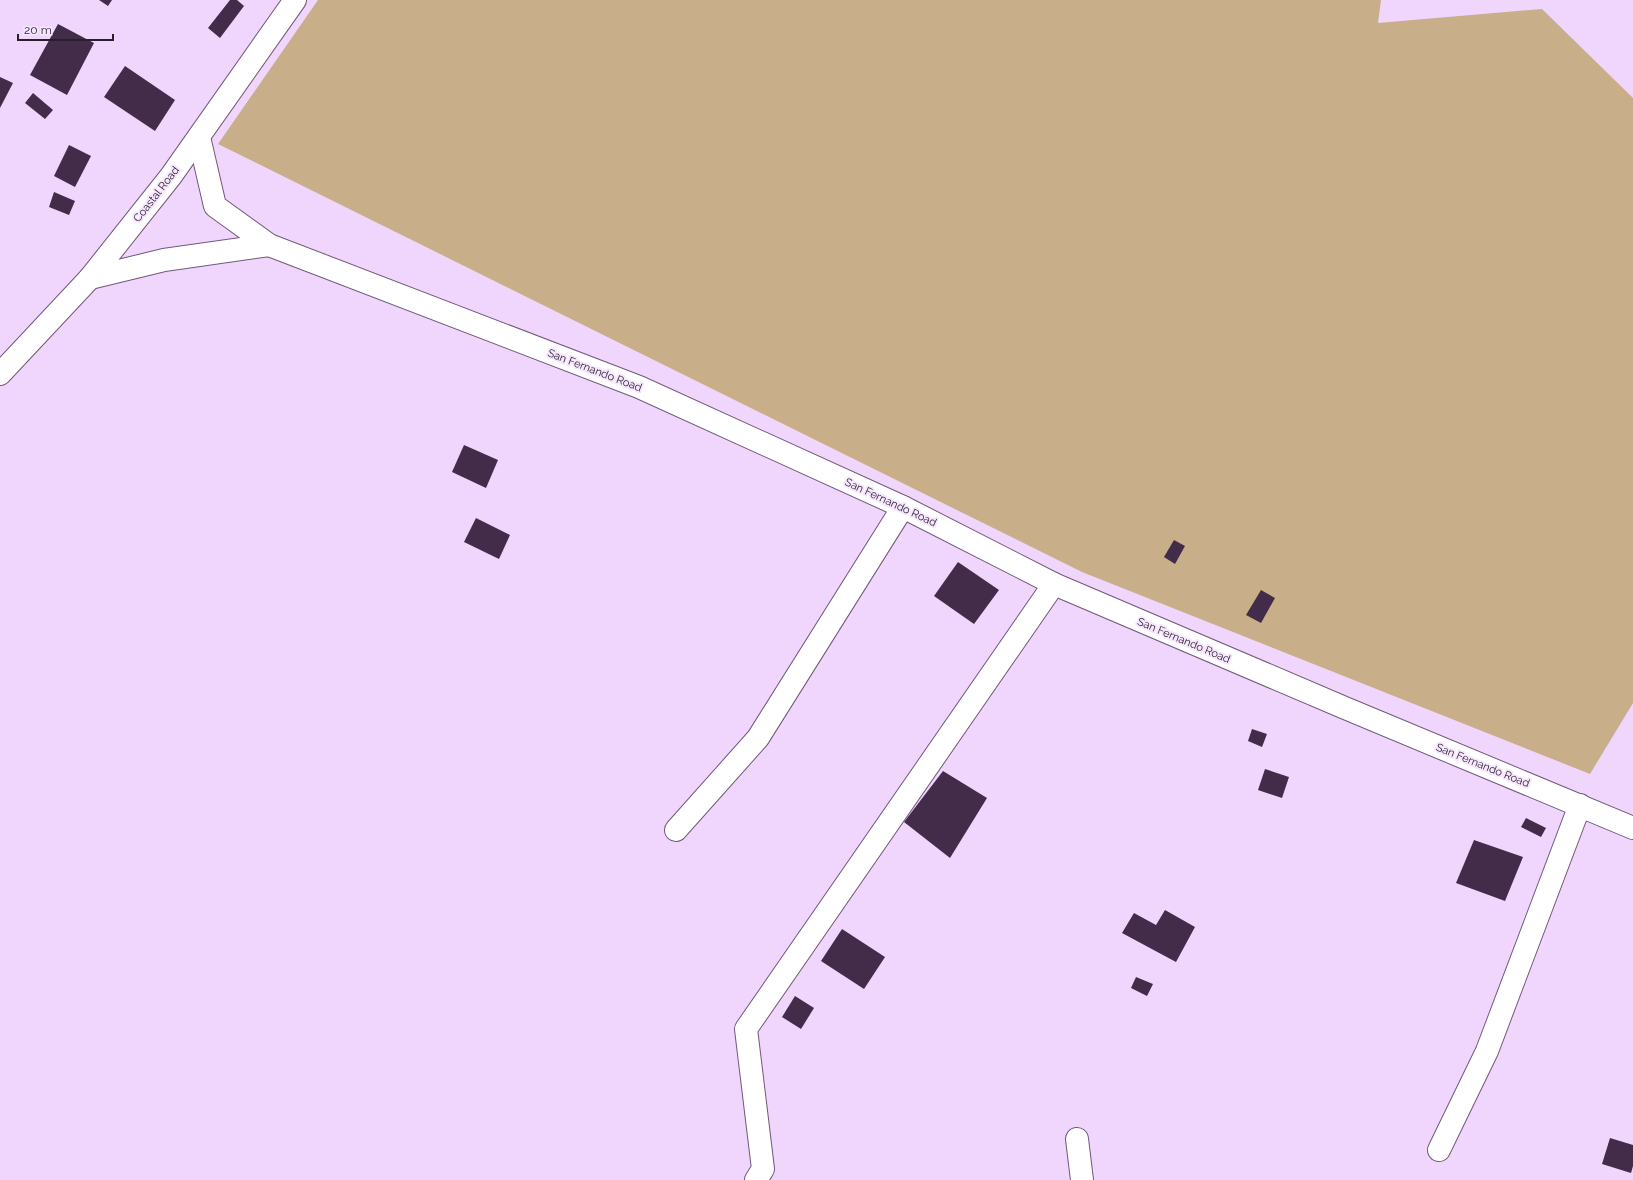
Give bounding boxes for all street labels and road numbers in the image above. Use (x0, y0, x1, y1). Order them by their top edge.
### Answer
street label: Coastal Road (131, 164, 182, 225)
street label: San Fernando Road (546, 347, 644, 394)
street label: San Fernando Road (843, 475, 939, 529)
street label: San Fernando Road (1135, 615, 1232, 666)
street label: San Fernando Road (1434, 741, 1532, 790)

